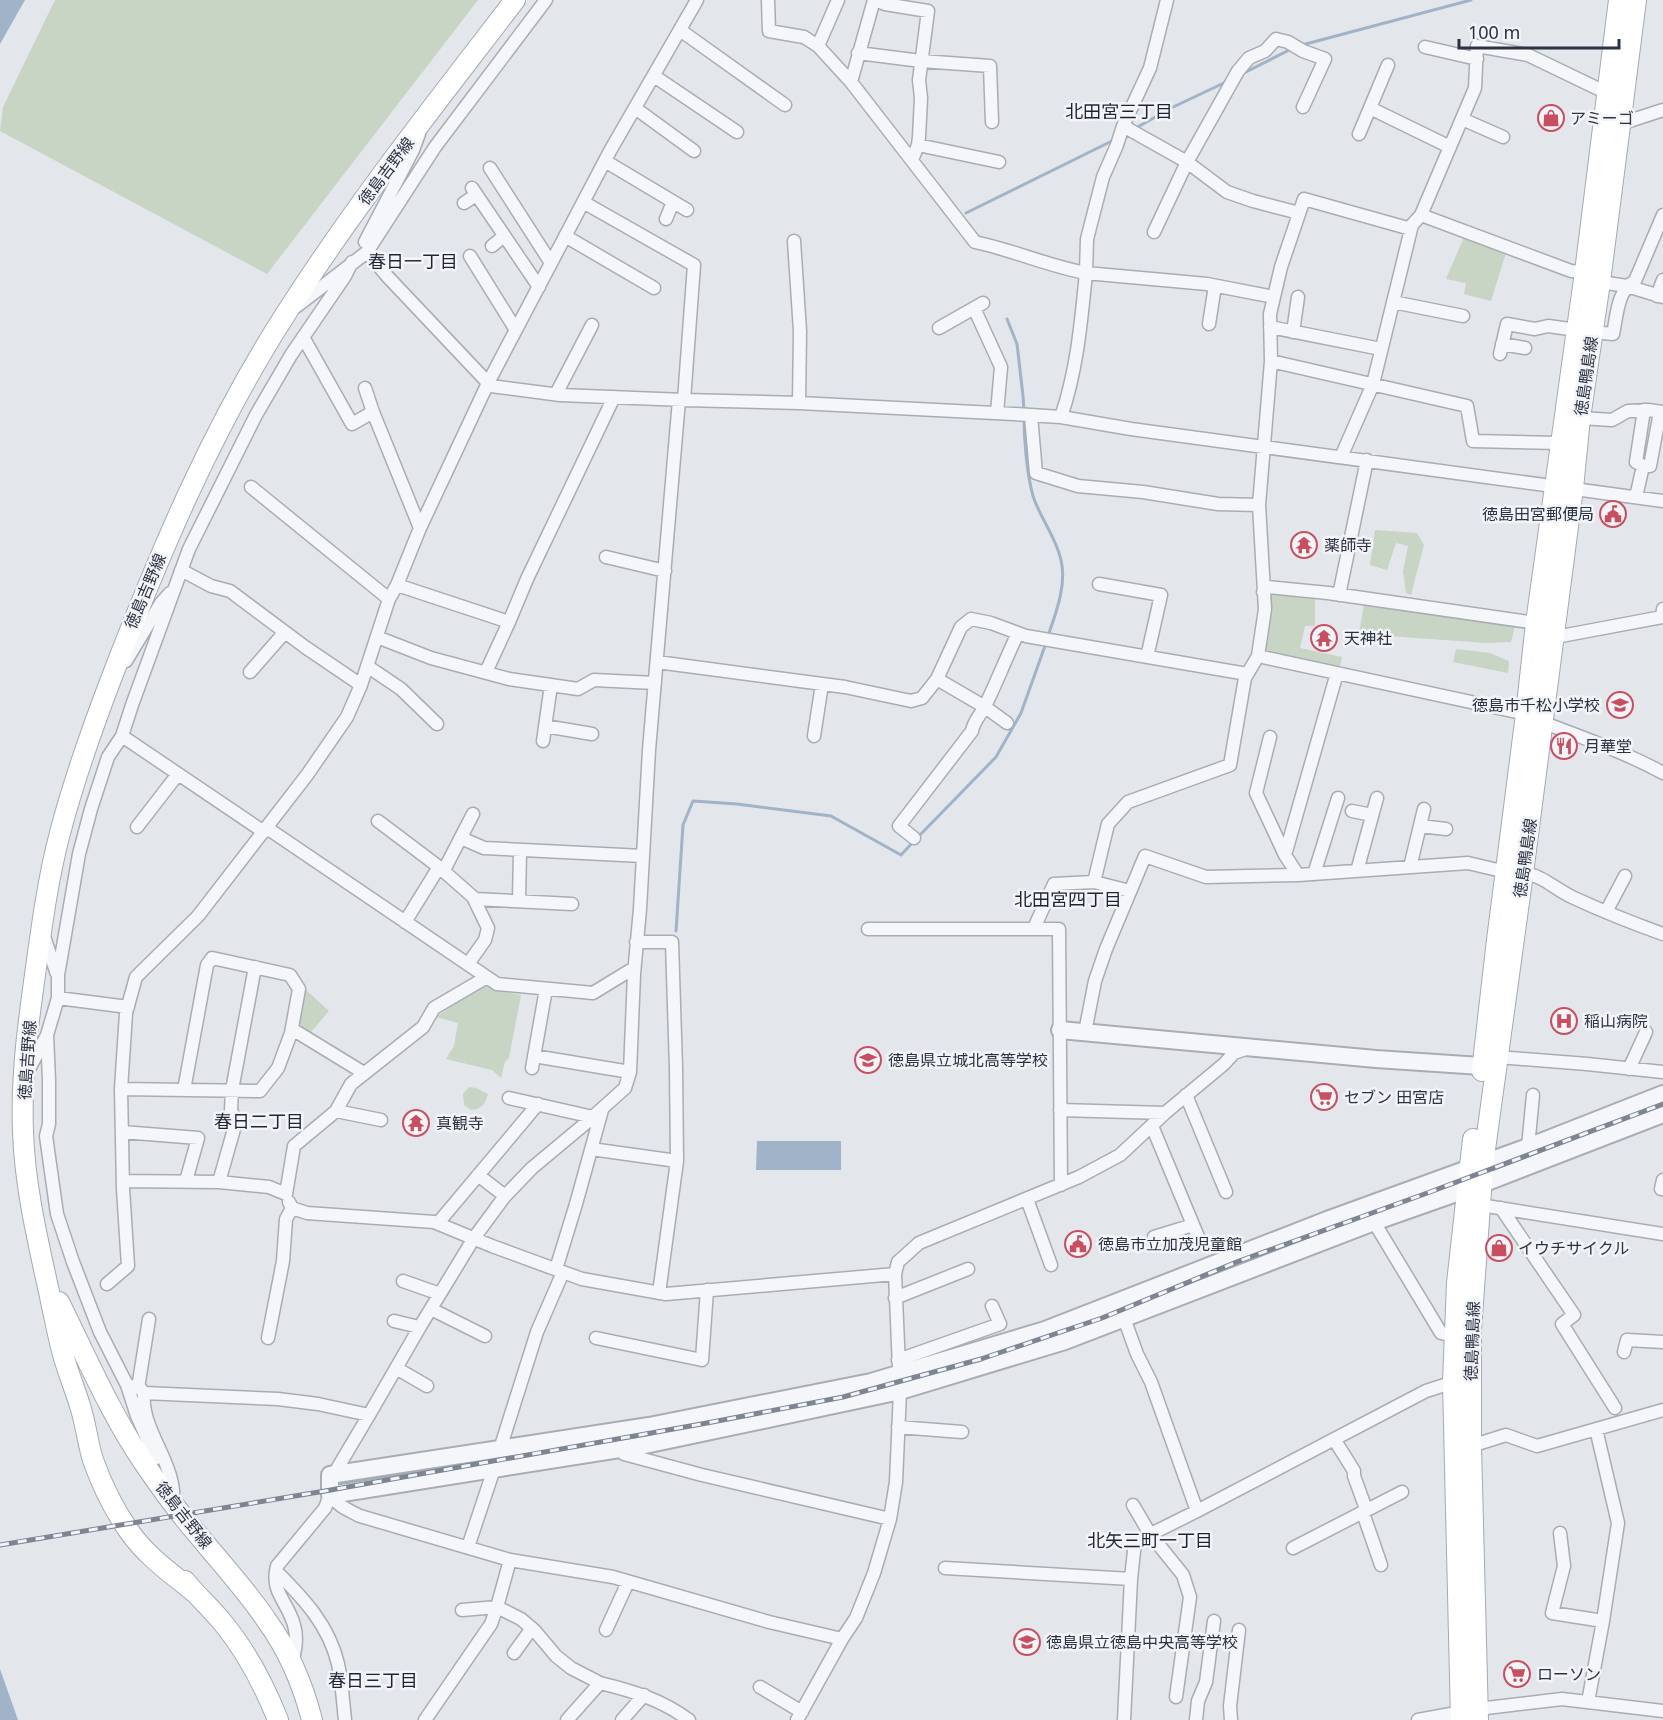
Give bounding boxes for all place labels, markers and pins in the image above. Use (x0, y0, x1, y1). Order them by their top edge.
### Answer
shop icon: アミーゴ (1536, 103, 1566, 133)
place label: アミーゴ (1570, 107, 1634, 129)
public building icon: 徳島田宮郵便局 (1598, 499, 1628, 529)
place label: 徳島田宮郵便局 (1482, 503, 1594, 525)
temple icon: 薬師寺 (1289, 530, 1319, 560)
place label: 薬師寺 (1324, 534, 1372, 556)
temple icon: 天神社 (1309, 623, 1339, 653)
place label: 天神社 (1344, 627, 1392, 649)
school or university icon: 徳島市千松小学校 (1605, 690, 1635, 720)
place label: 徳島市千松小学校 (1472, 694, 1600, 716)
restaurant icon: 月華堂 (1549, 731, 1579, 761)
place label: 月華堂 (1584, 735, 1632, 757)
hospital icon: 稲山病院 (1549, 1006, 1579, 1036)
place label: 稲山病院 (1584, 1010, 1648, 1032)
school or university icon: 徳島県立城北高等学校 (853, 1045, 883, 1075)
place label: 徳島県立城北高等学校 (888, 1049, 1048, 1071)
supermarket icon: セブン 田宮店 (1309, 1082, 1339, 1112)
place label: セブン 田宮店 (1344, 1086, 1444, 1108)
temple icon: 真観寺 (401, 1108, 431, 1138)
place label: 真観寺 (436, 1112, 484, 1134)
public building icon: 徳島市立加茂児童館 (1063, 1229, 1093, 1259)
place label: 徳島市立加茂児童館 (1098, 1233, 1242, 1255)
shop icon: イウチサイクル (1484, 1233, 1514, 1263)
place label: イウチサイクル (1518, 1237, 1629, 1259)
school or university icon: 徳島県立徳島中央高等学校 (1012, 1627, 1042, 1657)
place label: 徳島県立徳島中央高等学校 (1046, 1631, 1238, 1653)
supermarket icon: ローソン (1502, 1659, 1532, 1689)
place label: ローソン (1537, 1663, 1601, 1685)

